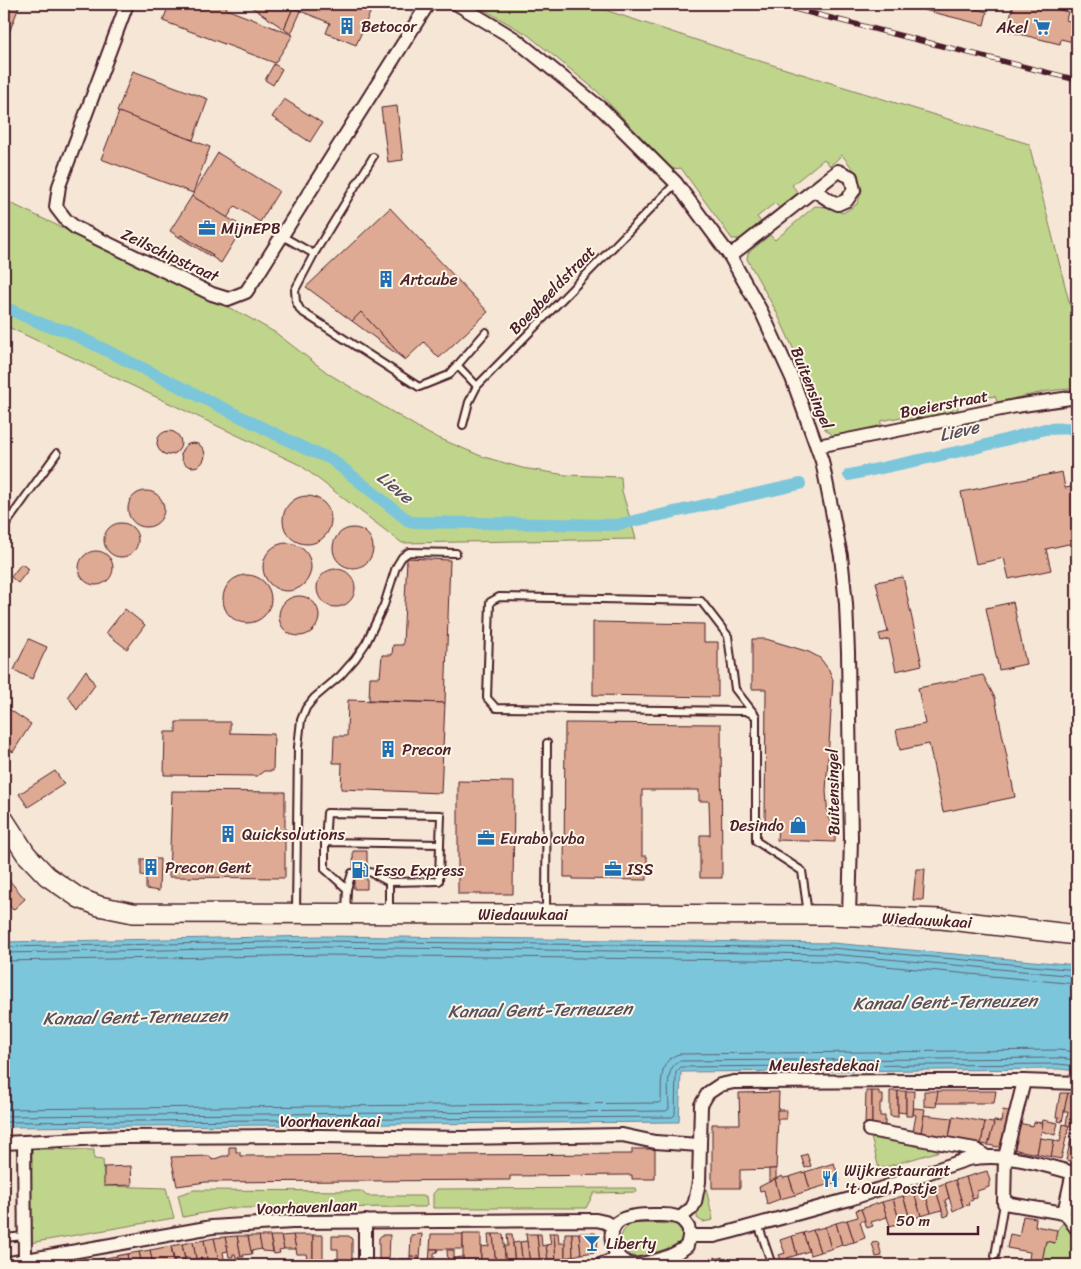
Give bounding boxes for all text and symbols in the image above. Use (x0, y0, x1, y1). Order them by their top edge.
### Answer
place label: Betocor (361, 12, 418, 41)
place label: Akel (995, 13, 1028, 42)
building icon: Betocor (337, 16, 357, 36)
supermarket icon: Akel (1032, 17, 1052, 37)
place label: MijnEPB (221, 214, 281, 243)
office icon: MijnEPB (197, 218, 217, 238)
street label: Zeilschipstraat (116, 220, 224, 291)
street label: Boegbeeldstraat (501, 238, 603, 342)
place label: Artcube (399, 265, 458, 294)
building icon: Artcube (376, 269, 396, 289)
street label: Buitensingel (782, 342, 842, 434)
street label: Boeierstraat (898, 381, 990, 427)
water label: Lieve (936, 410, 984, 451)
water label: Lieve (370, 462, 422, 513)
place label: Precon (402, 735, 452, 764)
building icon: Precon (378, 739, 398, 759)
street label: Buitensingel (818, 748, 848, 836)
place label: Desindo (729, 811, 784, 840)
shop icon: Desindo (788, 815, 808, 835)
place label: Quicksolutions (242, 820, 345, 849)
building icon: Quicksolutions (218, 824, 238, 844)
place label: Eurabo cvba (500, 824, 585, 853)
office icon: Eurabo cvba (476, 828, 496, 848)
place label: Precon Gent (165, 853, 252, 882)
place label: ISS (626, 855, 653, 884)
place label: Esso Express (374, 856, 465, 885)
building icon: Precon Gent (141, 857, 161, 877)
office icon: ISS (603, 859, 623, 879)
fuel station icon: Esso Express (350, 860, 370, 880)
street label: Wiedauwkaai (478, 900, 569, 929)
street label: Wiedauwkaai (881, 903, 973, 937)
water label: Kanaal Gent-Terneuzen (853, 984, 1040, 1020)
water label: Kanaal Gent-Terneuzen (448, 992, 635, 1028)
water label: Kanaal Gent-Terneuzen (43, 999, 230, 1035)
street label: Meulestedekaai (769, 1051, 879, 1080)
street label: Voorhavenkaai (280, 1107, 381, 1136)
place label: Wijkrestaurant 't Oud Postje (844, 1156, 950, 1203)
restaurant icon: Wijkrestaurant 't Oud Postje (820, 1169, 840, 1189)
street label: Voorhavenlaan (256, 1191, 358, 1223)
scale bar (888, 1204, 978, 1236)
text: 50 m (896, 1208, 931, 1234)
place label: Liberty (606, 1229, 657, 1258)
bar icon: Liberty (582, 1233, 602, 1253)

